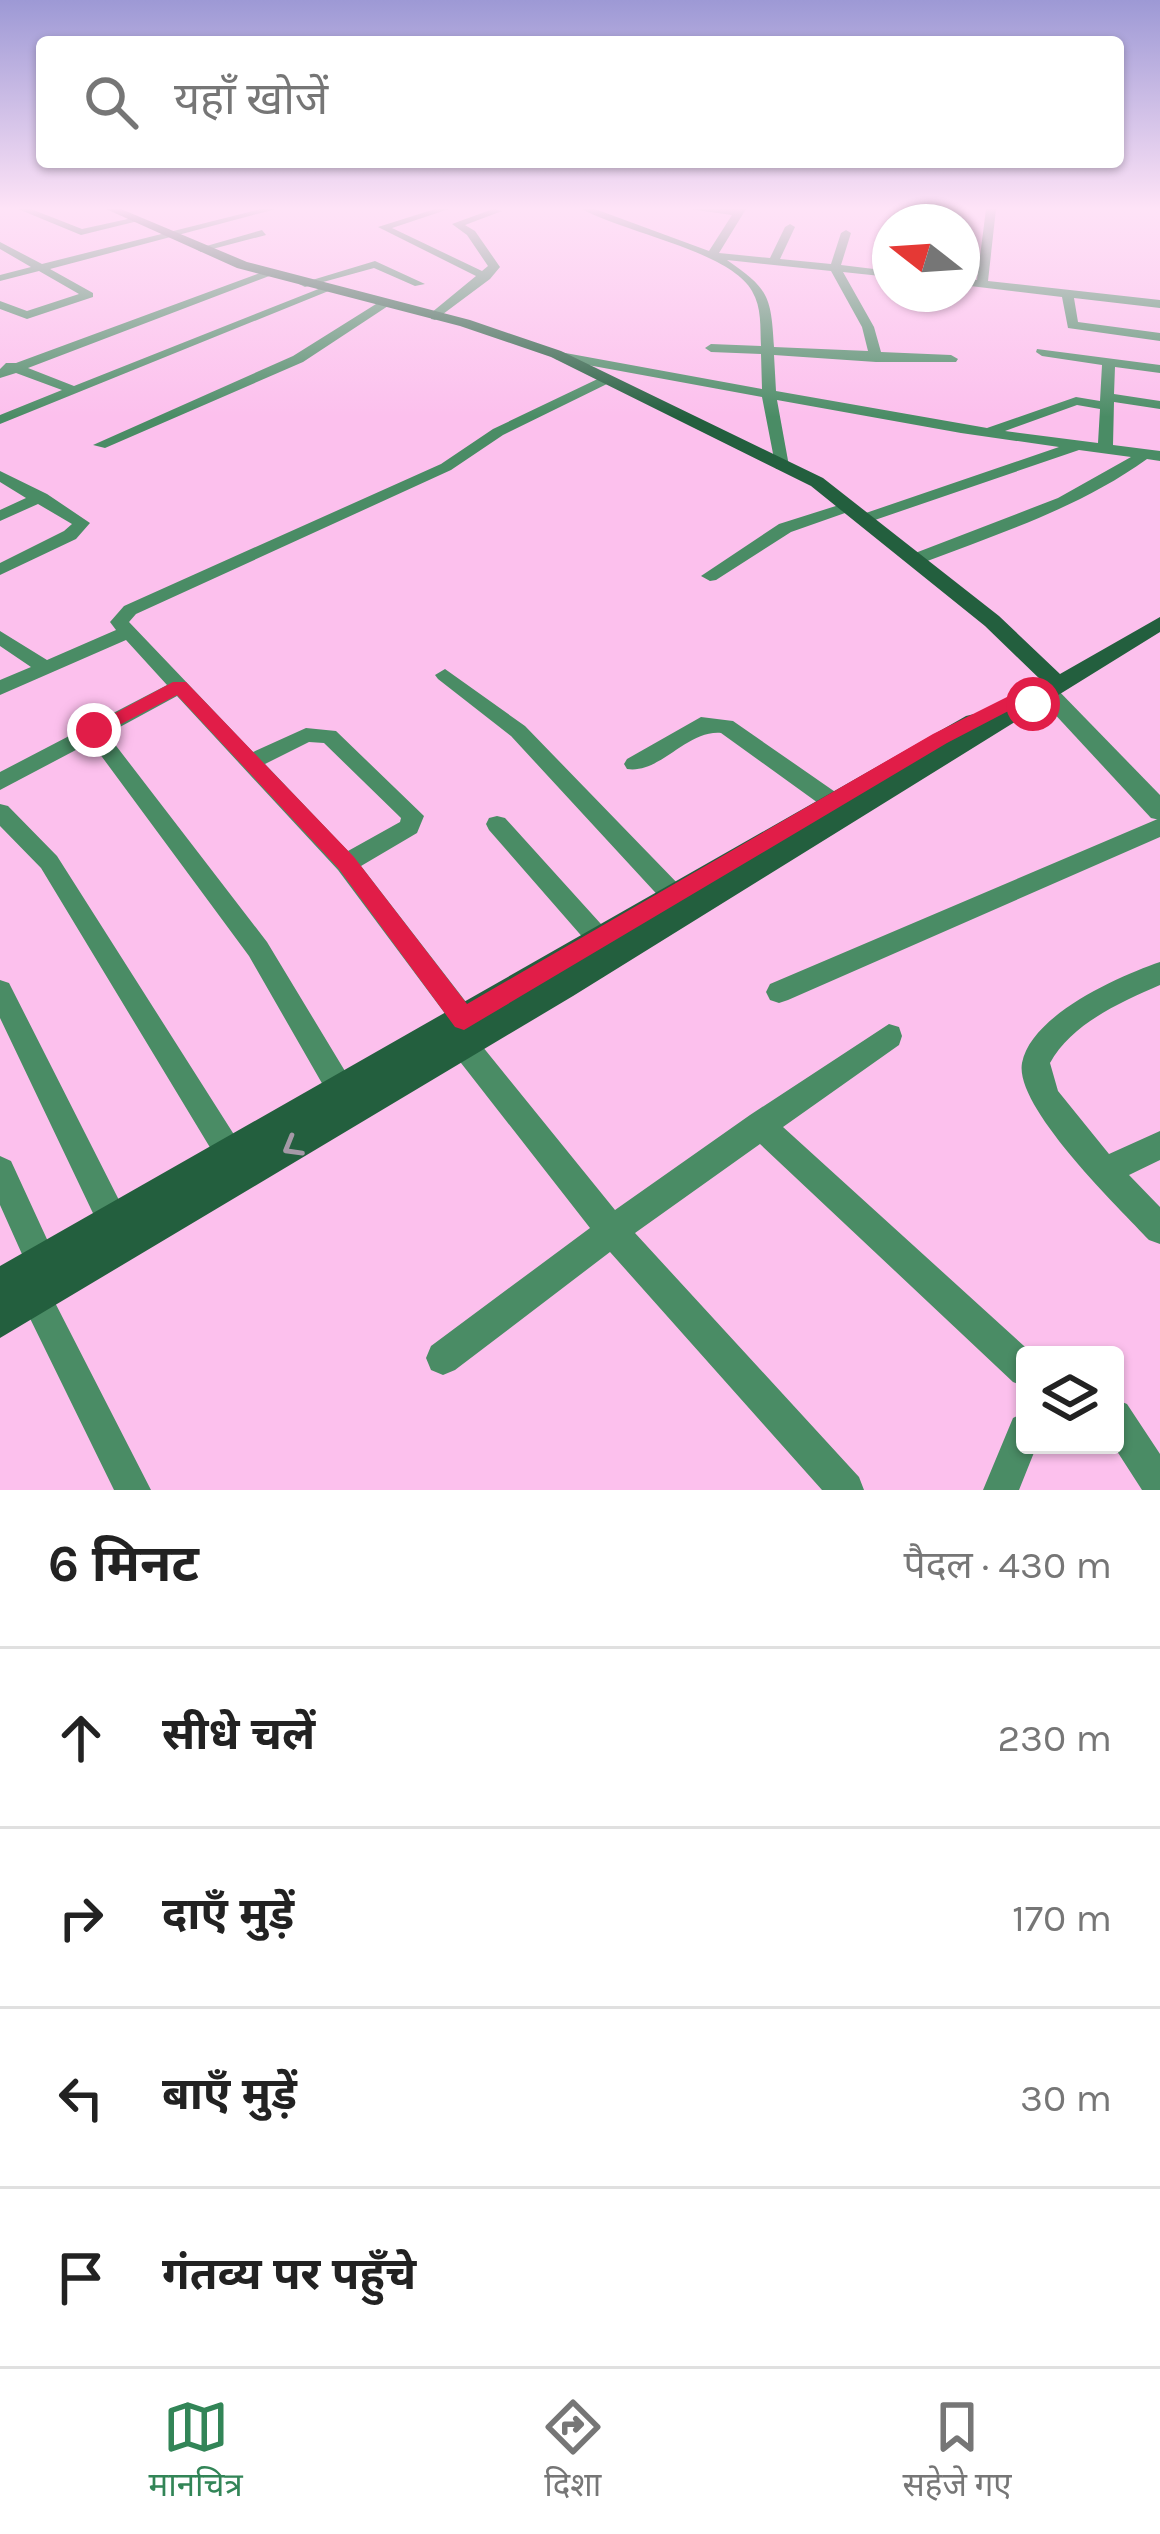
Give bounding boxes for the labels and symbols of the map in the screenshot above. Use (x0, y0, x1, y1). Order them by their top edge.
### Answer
north arrow (872, 204, 980, 312)
route start (1006, 677, 1060, 731)
route end (67, 703, 121, 757)
one-way arrow (283, 1132, 305, 1155)

